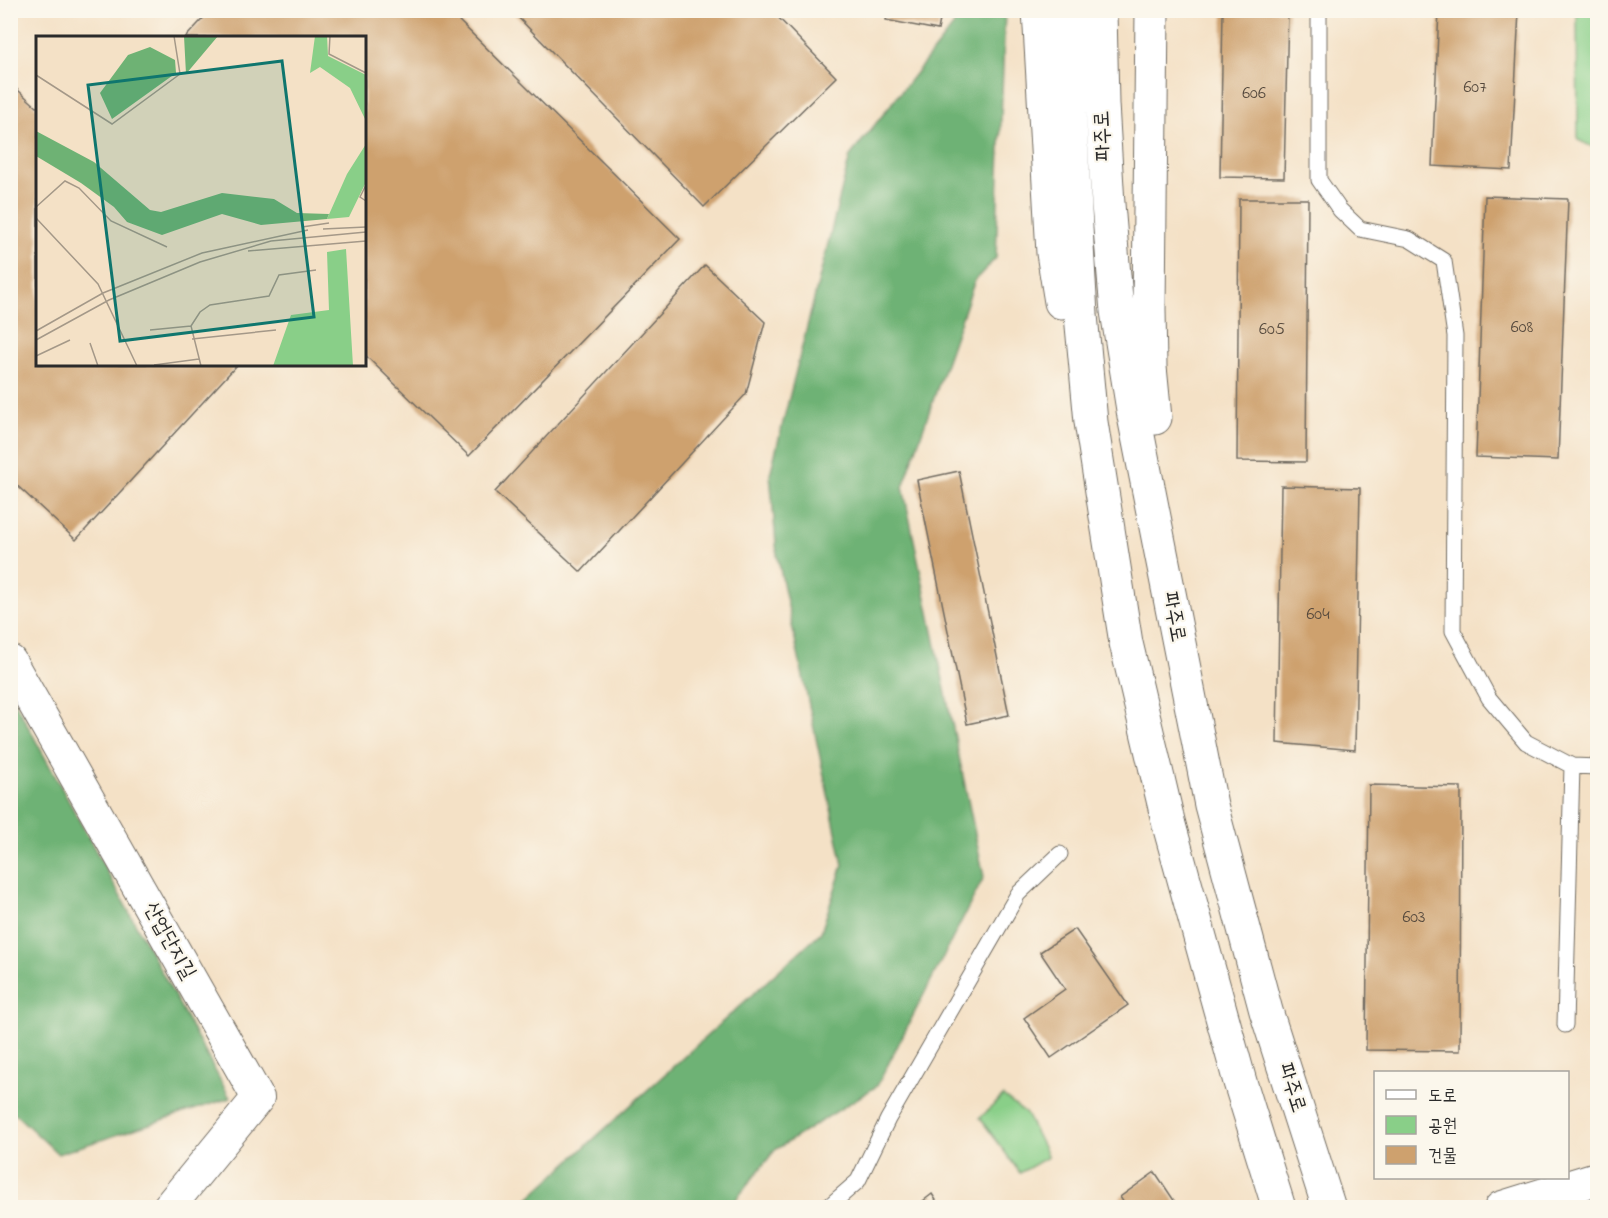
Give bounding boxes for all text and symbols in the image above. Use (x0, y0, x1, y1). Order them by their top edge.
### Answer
inset map (36, 36, 366, 366)
house number: 607 (1463, 75, 1487, 101)
house number: 606 (1242, 81, 1266, 107)
street label: 파주로 (1088, 110, 1120, 162)
house number: 608 (1511, 315, 1533, 341)
house number: 605 (1259, 317, 1285, 343)
street label: 파주로 (1153, 589, 1193, 645)
house number: 604 (1306, 602, 1330, 628)
street label: 산업단지길 (135, 897, 203, 985)
house number: 603 (1402, 905, 1426, 931)
street label: 파주로 (1269, 1059, 1313, 1117)
legend (1374, 1071, 1569, 1179)
text: 도로 (1428, 1084, 1457, 1110)
text: 공원 (1428, 1114, 1457, 1140)
text: 건물 (1428, 1144, 1457, 1170)

